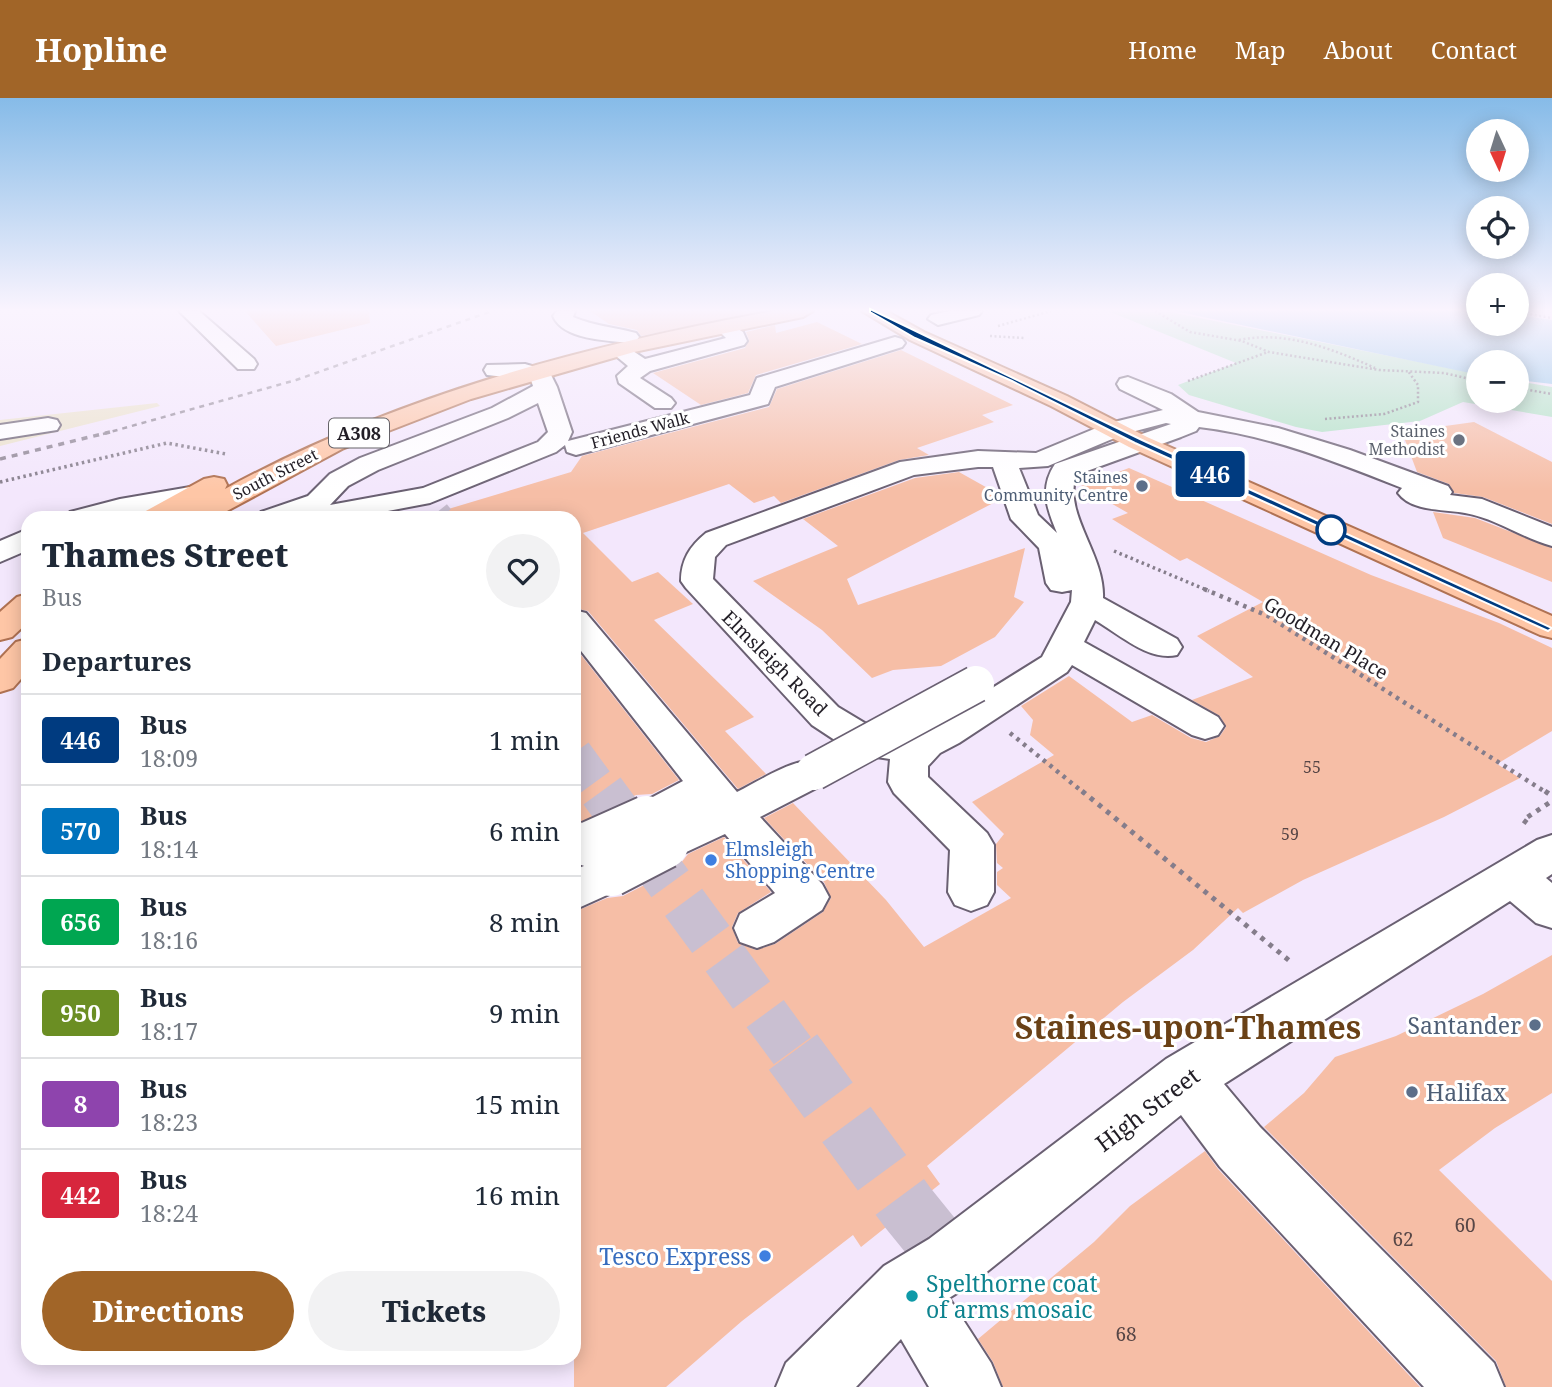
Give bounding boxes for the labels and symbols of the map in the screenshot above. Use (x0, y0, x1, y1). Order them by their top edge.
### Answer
north arrow (1466, 119, 1530, 182)
street label: Friends Walk (588, 406, 692, 454)
road number: A308 (329, 418, 389, 447)
place label: Staines Methodist (1369, 420, 1445, 460)
marker: Staines Methodist (1451, 432, 1467, 448)
street label: South Street (229, 443, 322, 505)
line badge: 446 (1170, 451, 1250, 497)
place label: Staines Community Centre (984, 466, 1128, 506)
marker: Staines Community Centre (1134, 478, 1150, 494)
unlabelled marker (1316, 515, 1346, 545)
street label: Goodman Place (1259, 591, 1393, 685)
street label: Elmsleigh Road (717, 605, 834, 722)
house number: 55 (1303, 756, 1321, 778)
house number: 59 (1281, 823, 1299, 845)
place label: Elmsleigh Shopping Centre (725, 836, 875, 884)
marker: Elmsleigh Shopping Centre (703, 852, 719, 868)
district label: Staines-upon-Thames (1015, 1005, 1361, 1048)
place label: Santander (1408, 1009, 1521, 1041)
marker: Santander (1527, 1017, 1543, 1033)
street label: High Street (1088, 1059, 1206, 1159)
place label: Halifax (1426, 1076, 1507, 1108)
marker: Halifax (1404, 1084, 1420, 1100)
house number: 60 (1454, 1212, 1476, 1238)
house number: 62 (1392, 1226, 1414, 1252)
place label: Tesco Express (599, 1240, 751, 1272)
marker: Tesco Express (757, 1248, 773, 1264)
place label: Spelthorne coat of arms mosaic (926, 1267, 1098, 1325)
marker: Spelthorne coat of arms mosaic (904, 1288, 920, 1304)
house number: 68 (1115, 1321, 1137, 1347)

